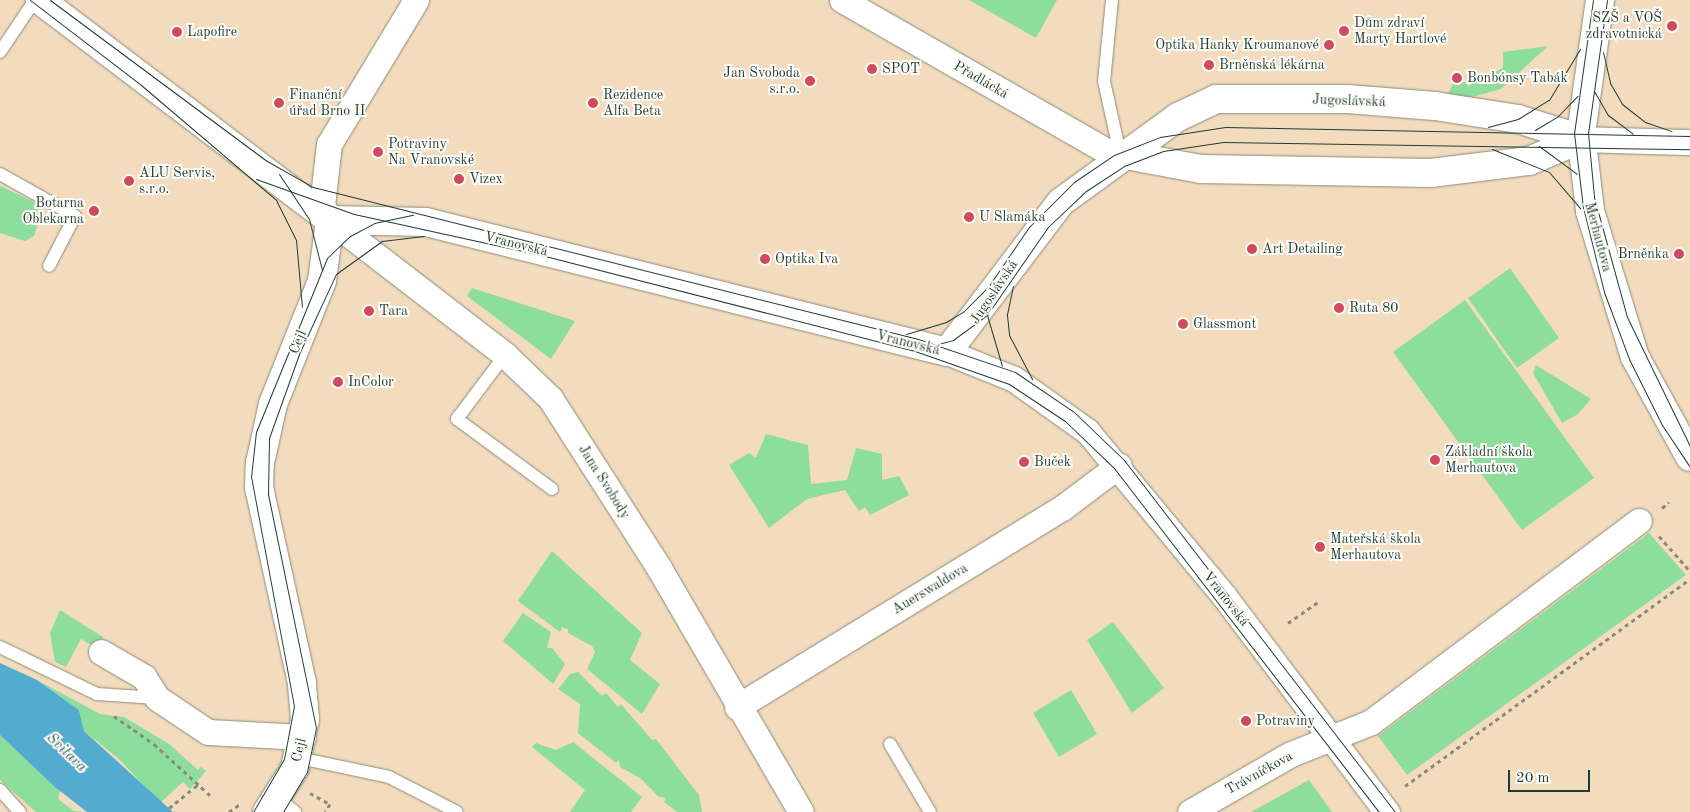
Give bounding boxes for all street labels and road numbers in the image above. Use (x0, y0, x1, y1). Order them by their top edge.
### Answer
street label: Přadlácká (951, 58, 1011, 102)
street label: Jugoslávská (1312, 91, 1386, 111)
street label: Merhautova (1581, 201, 1615, 273)
street label: Vranovská (482, 228, 550, 260)
street label: Jugoslávská (966, 257, 1022, 327)
street label: Vranovská (874, 327, 942, 359)
street label: Cejl (286, 328, 310, 356)
street label: Jana Svobody (575, 442, 633, 522)
street label: Auerswaldova (889, 560, 971, 618)
street label: Vranovská (1199, 568, 1253, 630)
street label: Cejl (288, 736, 310, 764)
street label: Trávníčkova (1222, 748, 1296, 798)

